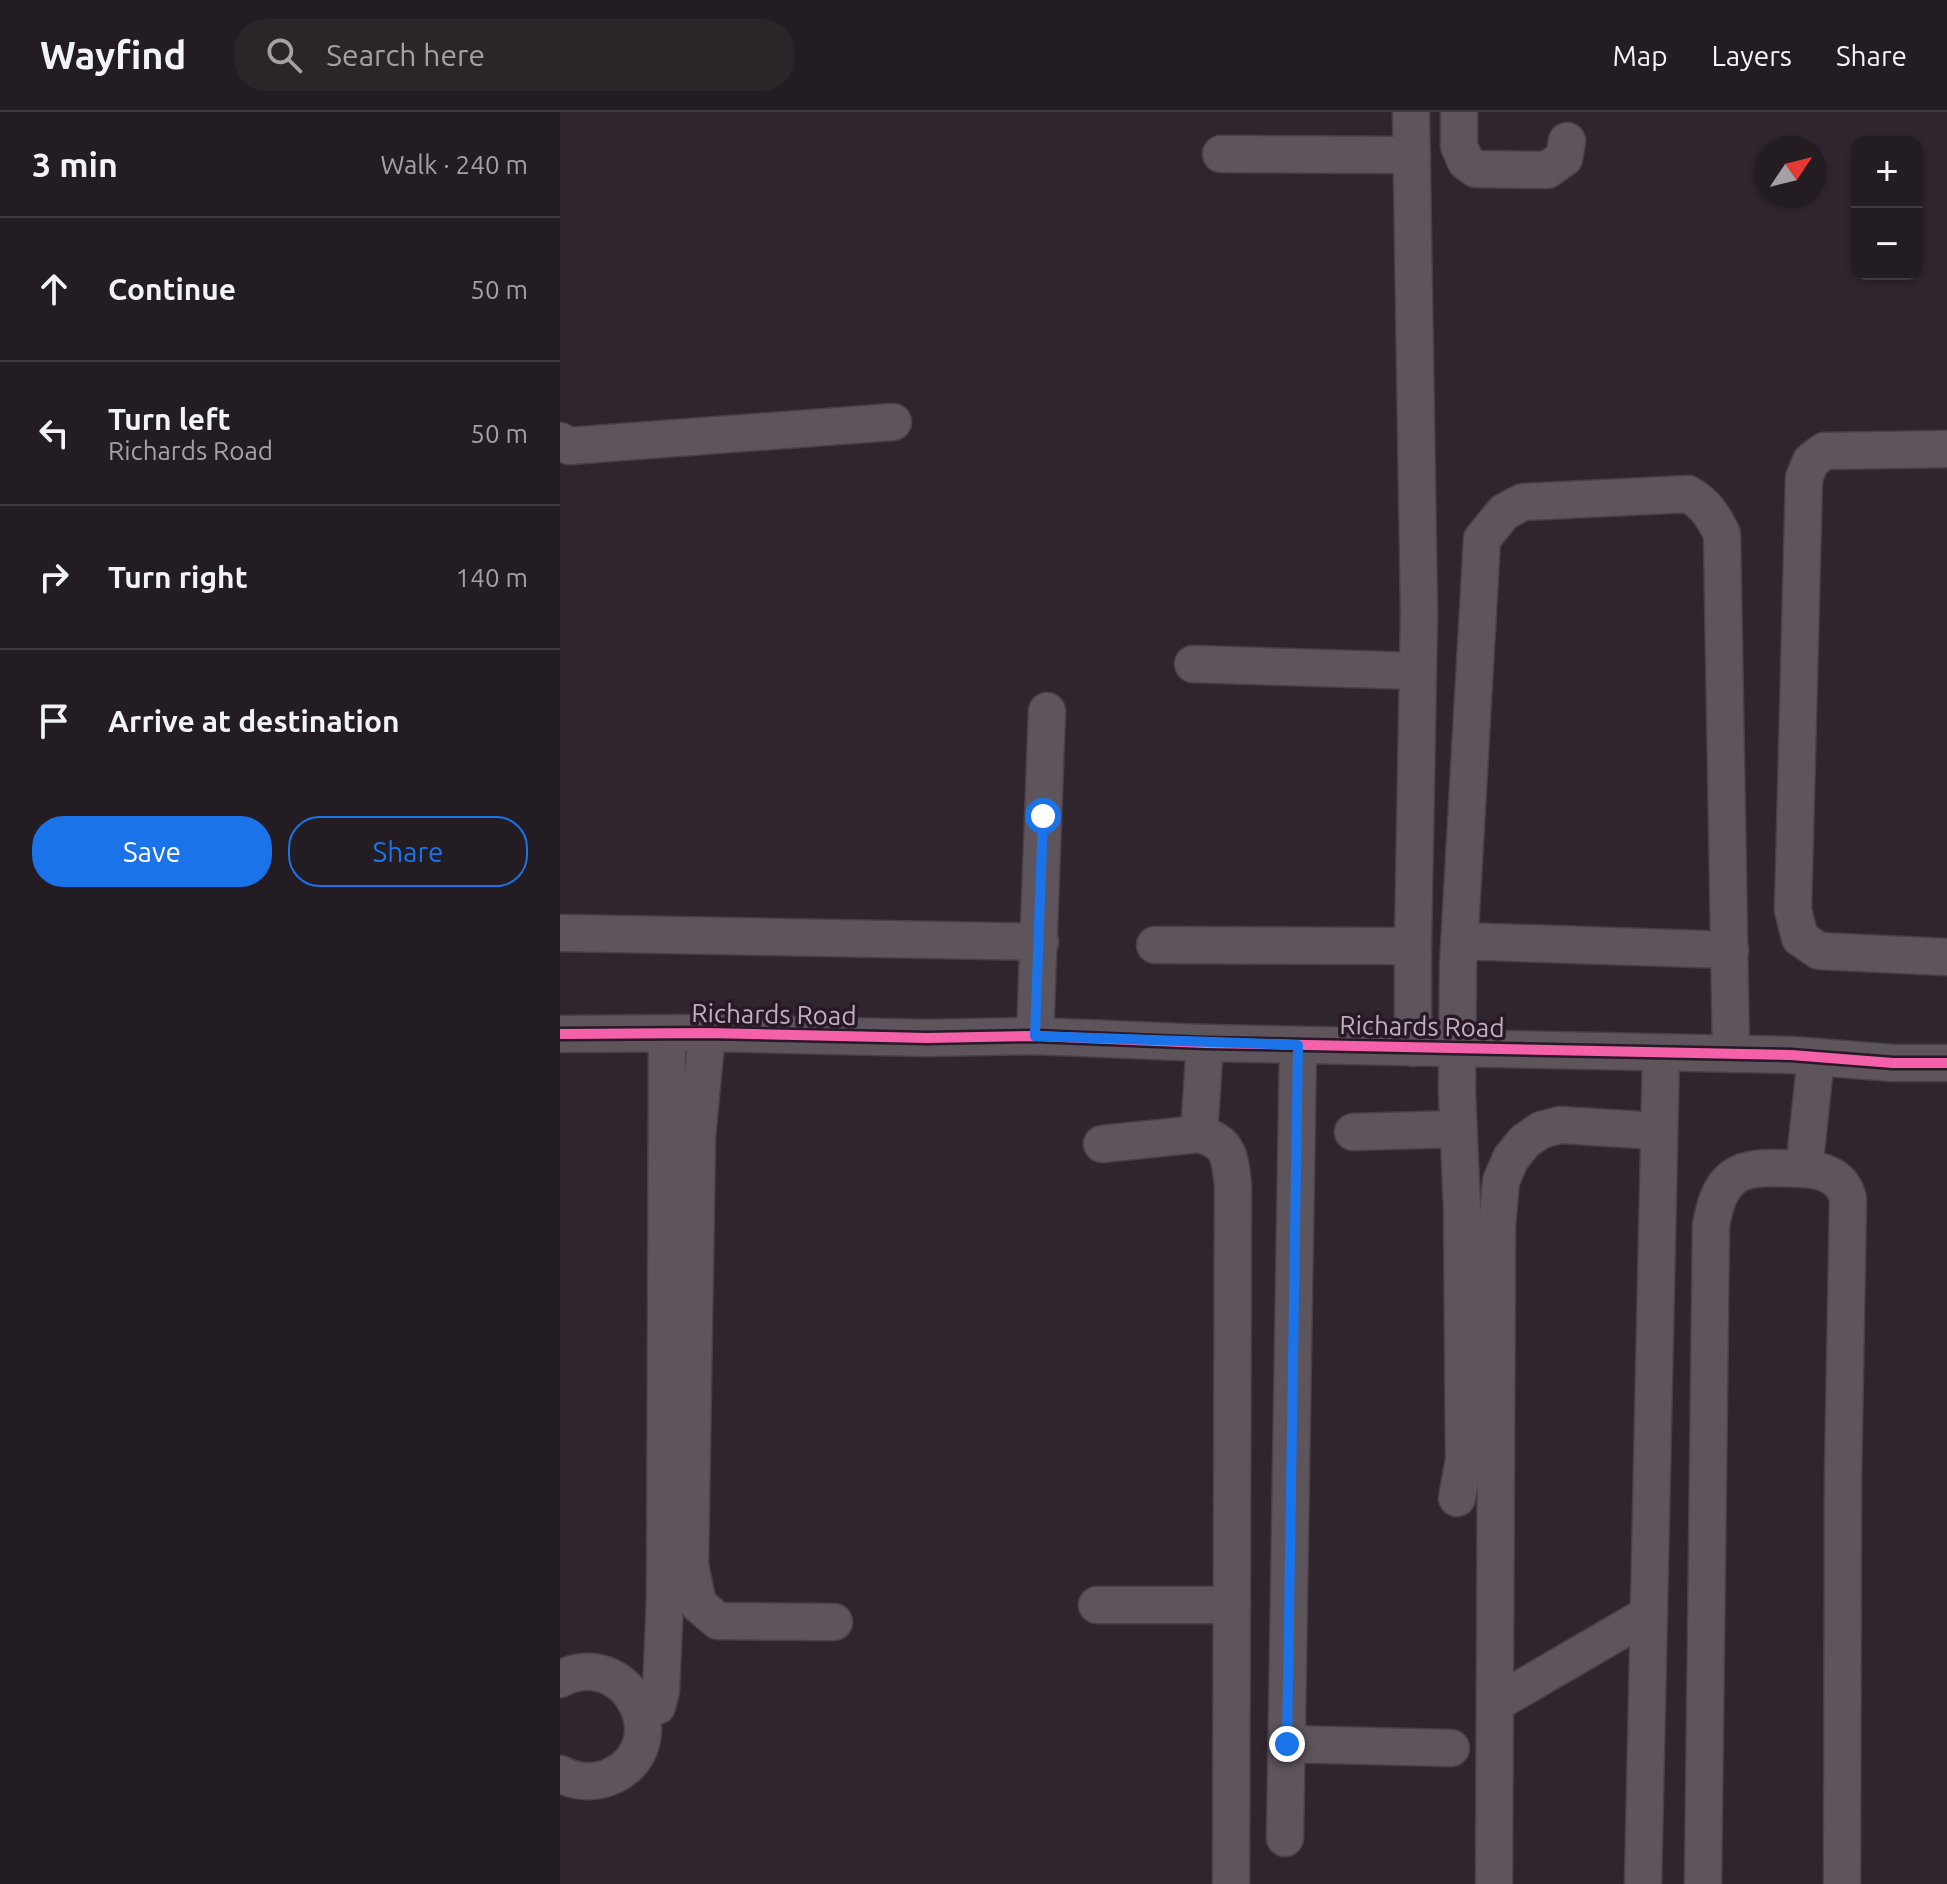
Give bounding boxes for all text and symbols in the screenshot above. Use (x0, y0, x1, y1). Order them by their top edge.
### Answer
search box (234, 19, 794, 91)
icon: search (262, 33, 306, 77)
text: Wayfind (40, 34, 186, 76)
text: Search here (326, 38, 485, 72)
text: Map (1612, 40, 1668, 71)
text: Layers (1712, 40, 1792, 71)
text: Share (1836, 40, 1907, 71)
north arrow (1755, 136, 1827, 208)
map controls (1851, 136, 1923, 280)
button: + (1851, 136, 1923, 208)
text: 3 min (32, 145, 118, 183)
text: Walk · 240 m (380, 150, 528, 179)
button: − (1851, 208, 1923, 280)
icon: ahead (32, 267, 76, 311)
text: Continue (108, 272, 236, 306)
text: 50 m (470, 275, 528, 304)
text: Turn left (108, 402, 230, 436)
icon: left (32, 411, 76, 455)
text: 50 m (470, 419, 528, 448)
text: Richards Road (108, 436, 273, 465)
icon: right (32, 555, 76, 599)
text: Turn right (108, 560, 248, 594)
text: 140 m (456, 563, 528, 592)
icon: arrive (32, 699, 76, 743)
text: Arrive at destination (108, 704, 400, 738)
route start (1025, 798, 1061, 834)
button: Save (32, 816, 272, 887)
button: Share (288, 816, 528, 887)
street label: Richards Road (691, 998, 857, 1030)
street label: Richards Road (1339, 1010, 1505, 1042)
route end (1269, 1726, 1305, 1762)

